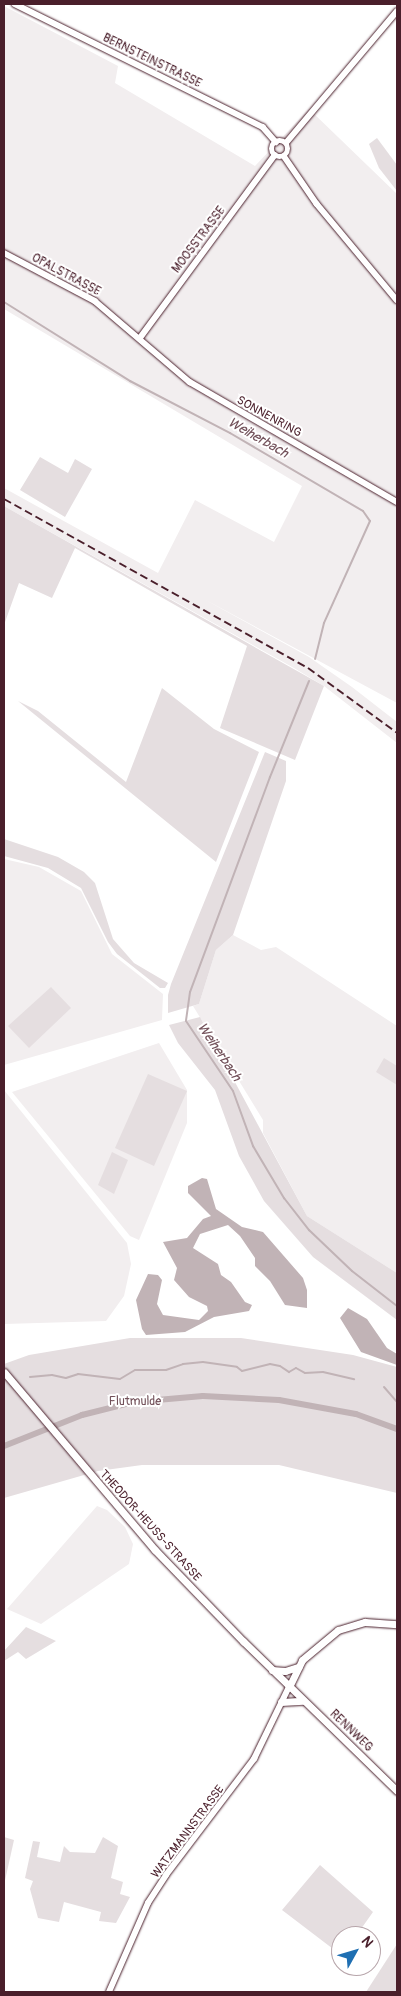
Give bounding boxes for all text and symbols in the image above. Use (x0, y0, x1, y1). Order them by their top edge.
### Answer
street label: BERNSTEINSTRASSE (100, 31, 204, 91)
street label: MOOSSTRASSE (169, 204, 229, 276)
street label: OPALSTRASSE (29, 251, 103, 299)
street label: SONNENRING (234, 393, 304, 441)
water label: Weiherbach (225, 414, 291, 462)
water label: Weiherbach (193, 1020, 245, 1084)
park label: Flutmulde (109, 1395, 161, 1409)
street label: THEODOR-HEUSS-STRASSE (96, 1467, 204, 1585)
street label: RENNWEG (327, 1707, 375, 1755)
street label: WATZMANNSTRASSE (148, 1783, 228, 1881)
north arrow (331, 1926, 381, 1976)
text: N (358, 1933, 377, 1951)

